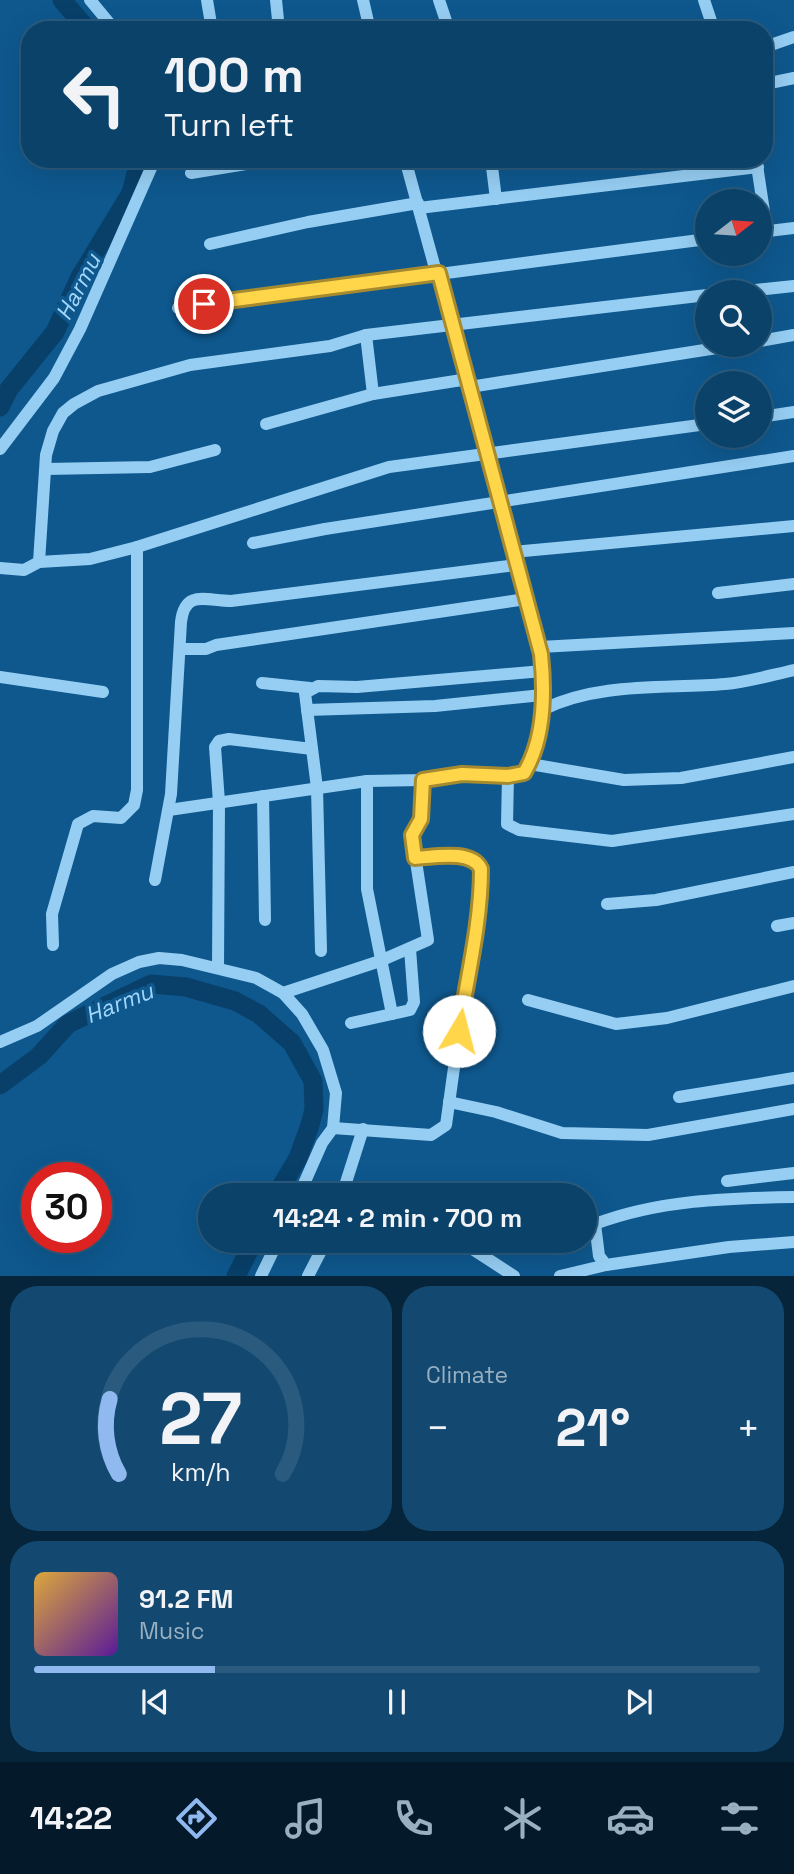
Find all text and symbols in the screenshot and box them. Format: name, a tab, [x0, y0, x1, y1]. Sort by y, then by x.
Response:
text: 100 m	[164, 44, 304, 106]
icon: left	[49, 49, 140, 140]
text: Turn left	[164, 105, 294, 145]
north arrow	[695, 189, 772, 266]
map controls	[695, 189, 772, 448]
water label: Harmu	[49, 248, 108, 325]
pin	[174, 274, 234, 334]
button: search	[695, 280, 772, 357]
icon: arrive	[185, 285, 223, 323]
button: layers	[695, 371, 772, 448]
water label: Harmu	[81, 976, 158, 1030]
position arrow	[422, 994, 496, 1068]
speed limit sign: 30	[21, 1162, 112, 1253]
text: 14:24 · 2 min · 700 m	[273, 1201, 522, 1235]
text: Climate	[426, 1360, 508, 1390]
text: 27	[160, 1373, 242, 1466]
text: 21°	[556, 1395, 630, 1461]
text: −	[426, 1404, 450, 1452]
text: +	[736, 1404, 760, 1452]
text: km/h	[171, 1456, 231, 1488]
text: 91.2 FM	[139, 1582, 233, 1616]
text: Music	[139, 1616, 204, 1646]
icon: previous	[136, 1683, 174, 1721]
icon: pause	[378, 1683, 416, 1721]
icon: next	[620, 1683, 658, 1721]
icon: directions	[172, 1794, 221, 1843]
icon: music	[281, 1794, 330, 1843]
icon: phone	[389, 1794, 438, 1843]
icon: climate	[498, 1794, 547, 1843]
icon: car	[606, 1794, 655, 1843]
icon: filters	[715, 1794, 764, 1843]
text: 14:22	[30, 1798, 112, 1838]

